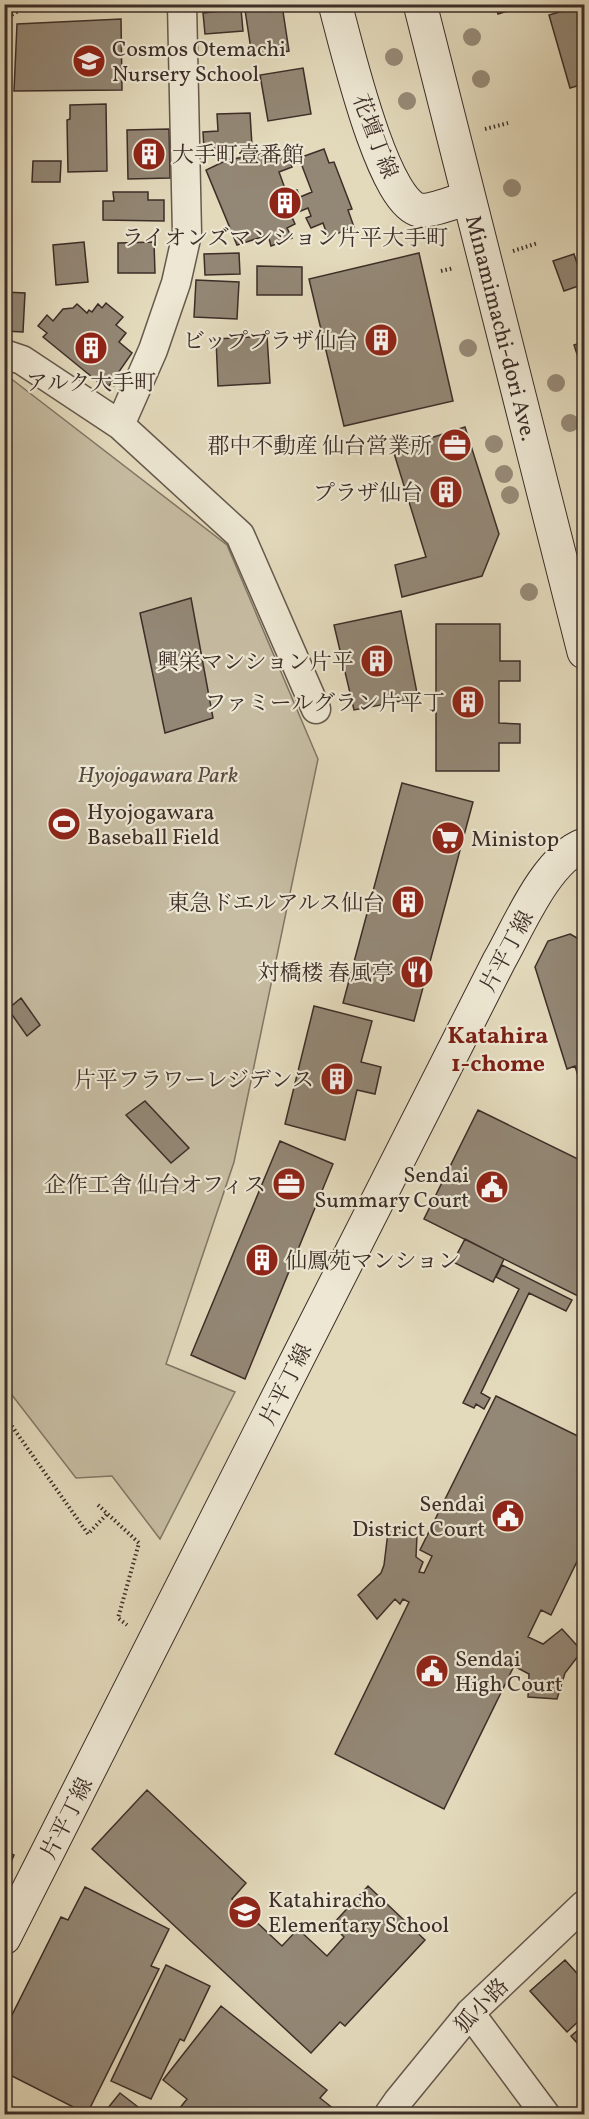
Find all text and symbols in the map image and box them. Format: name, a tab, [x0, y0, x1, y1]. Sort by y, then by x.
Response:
place label: Cosmos Otemachi Nursery School	[112, 35, 286, 91]
school or university icon: Cosmos Otemachi Nursery School	[71, 43, 107, 79]
street label: 花壇丁線	[343, 90, 404, 184]
building icon: 大手町壹番館	[131, 136, 167, 172]
place label: 大手町壹番館	[172, 141, 304, 172]
building icon: ライオンズマンション片平大手町	[267, 185, 303, 221]
street label: Minamimachi-dori Ave.	[456, 212, 543, 444]
place label: ライオンズマンション片平大手町	[122, 224, 448, 255]
building icon: ビッププラザ仙台	[363, 322, 399, 358]
place label: ビッププラザ仙台	[183, 327, 358, 358]
building icon: アルク大手町	[73, 330, 109, 366]
place label: アルク大手町	[26, 369, 156, 400]
office icon: 郡中不動産 仙台営業所	[437, 427, 473, 463]
place label: 郡中不動産 仙台営業所	[208, 432, 432, 463]
building icon: プラザ仙台	[428, 474, 464, 510]
place label: プラザ仙台	[313, 479, 423, 510]
building icon: 興栄マンション片平	[359, 643, 395, 679]
place label: 興栄マンション片平	[157, 648, 354, 679]
building icon: ファミールグラン片平丁	[450, 684, 486, 720]
place label: ファミールグラン片平丁	[204, 689, 445, 720]
park label: Hyojogawara Park	[78, 761, 238, 792]
place label: Hyojogawara Baseball Field	[87, 798, 220, 854]
sports icon: Hyojogawara Baseball Field	[46, 806, 82, 842]
supermarket icon: Ministop	[430, 820, 466, 856]
place label: Ministop	[471, 825, 559, 856]
building icon: 東急ドエルアルス仙台	[390, 884, 426, 920]
place label: 東急ドエルアルス仙台	[167, 889, 385, 920]
street label: 片平丁線	[474, 906, 543, 998]
restaurant icon: 対橋楼 春風亭	[399, 954, 435, 990]
place label: 対橋楼 春風亭	[258, 959, 394, 990]
district label: Katahira 1-chome	[448, 1020, 548, 1082]
building icon: 片平フラワーレジデンス	[319, 1061, 355, 1097]
place label: 片平フラワーレジデンス	[74, 1066, 314, 1097]
place label: Sendai Summary Court	[314, 1161, 469, 1217]
office icon: 企作工舎 仙台オフィス	[271, 1166, 307, 1202]
public building icon: Sendai Summary Court	[474, 1169, 510, 1205]
place label: 企作工舎 仙台オフィス	[44, 1171, 266, 1202]
building icon: 仙鳳苑マンション	[244, 1242, 280, 1278]
place label: 仙鳳苑マンション	[285, 1247, 460, 1278]
street label: 片平丁線	[253, 1339, 321, 1431]
place label: Sendai District Court	[352, 1490, 485, 1546]
public building icon: Sendai District Court	[490, 1498, 526, 1534]
place label: Sendai High Court	[455, 1645, 563, 1701]
public building icon: Sendai High Court	[414, 1653, 450, 1689]
street label: 片平丁線	[34, 1773, 102, 1865]
place label: Katahiracho Elementary School	[268, 1886, 449, 1942]
school or university icon: Katahiracho Elementary School	[227, 1894, 263, 1930]
street label: 狐小路	[449, 1972, 517, 2041]

